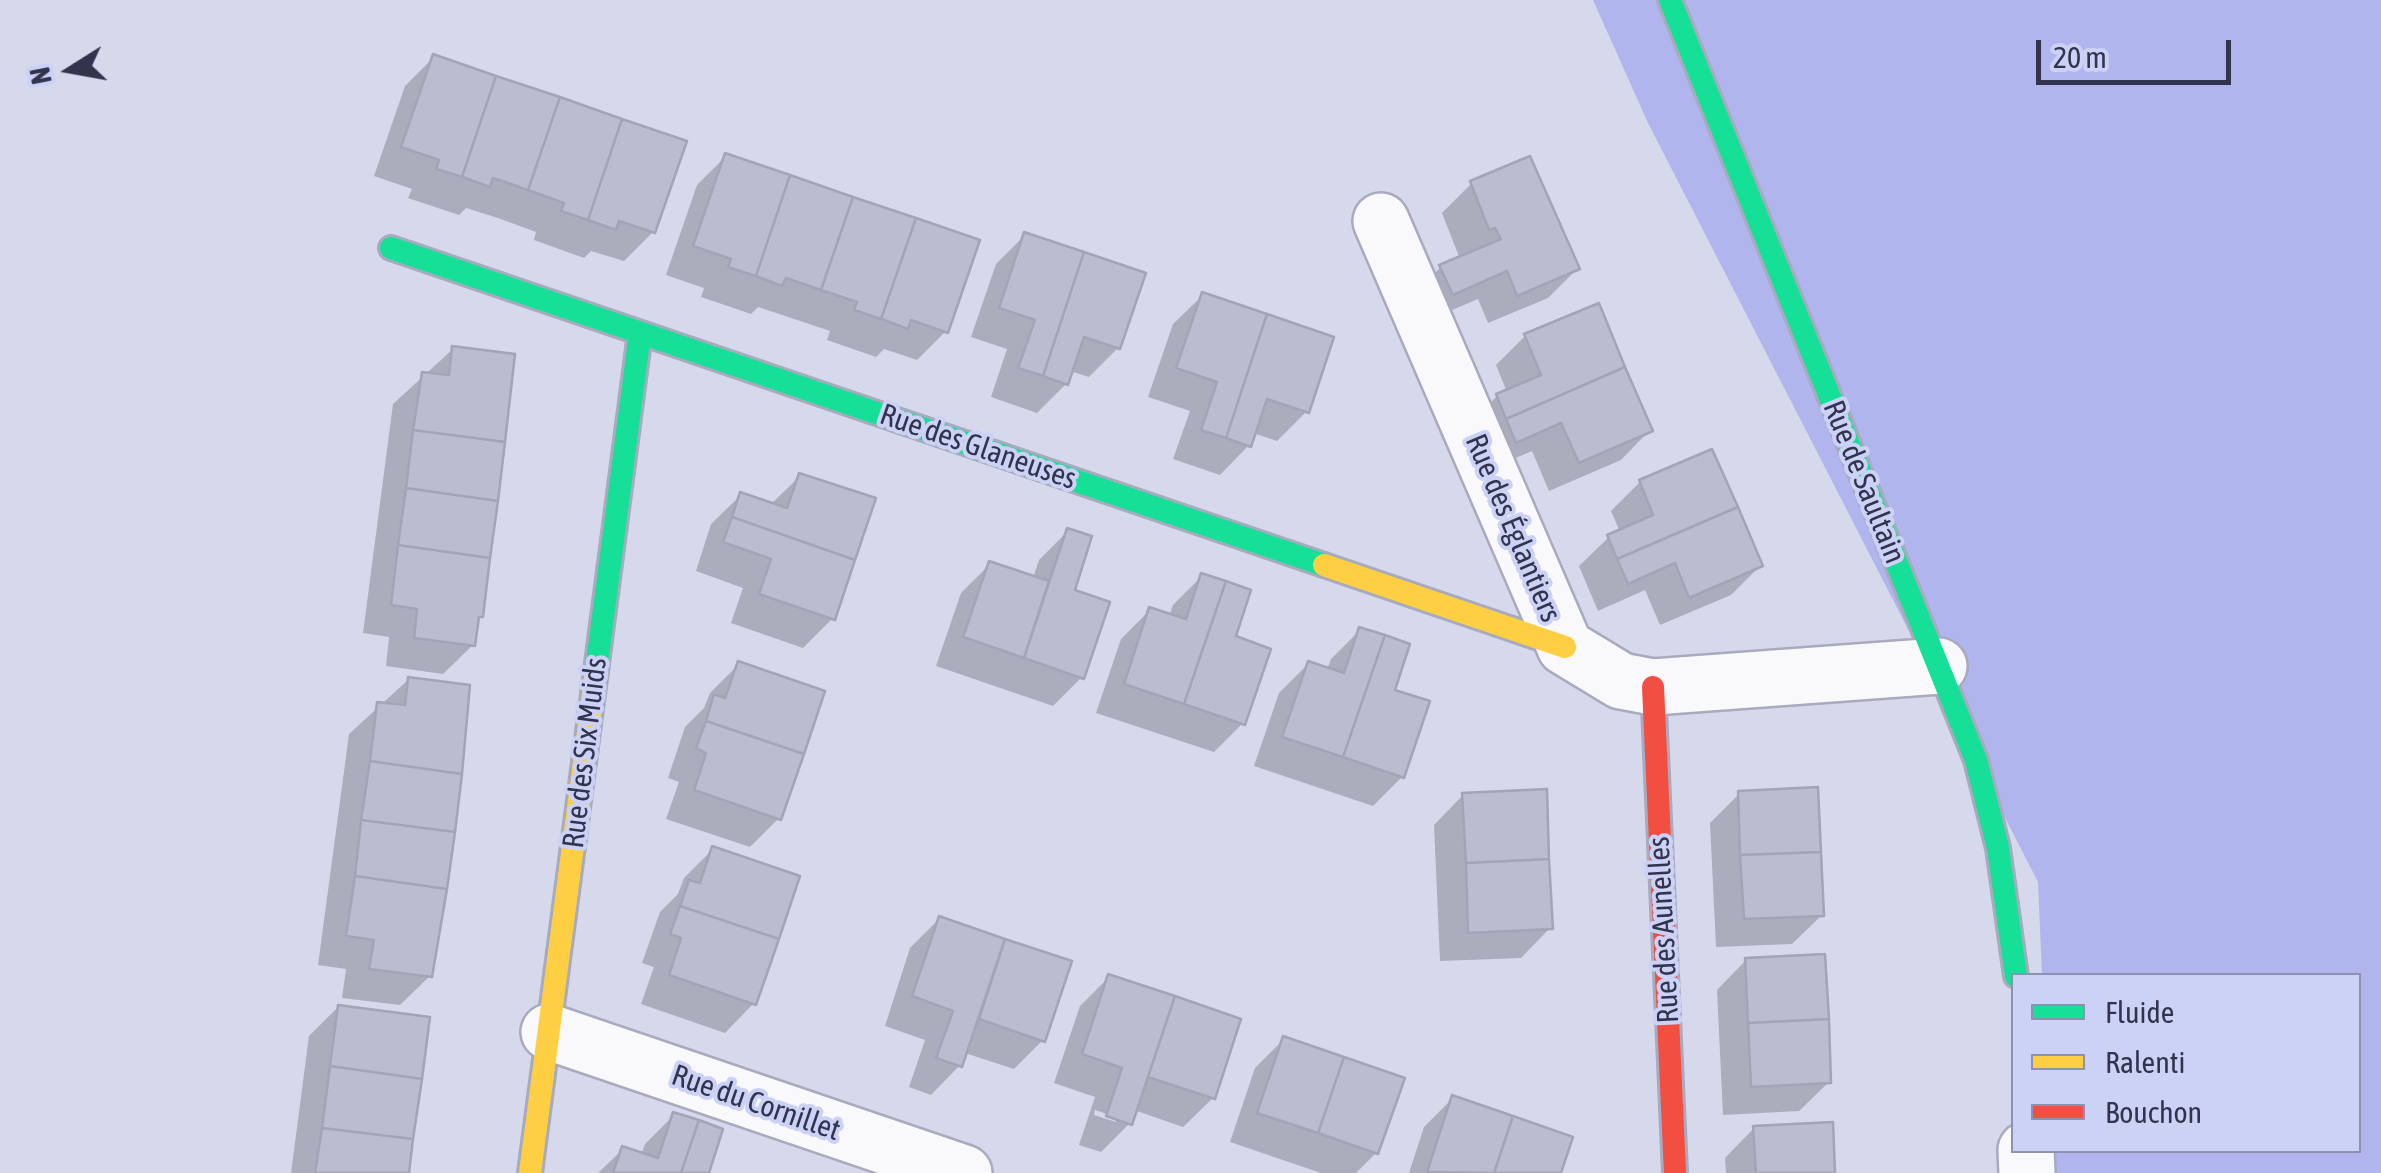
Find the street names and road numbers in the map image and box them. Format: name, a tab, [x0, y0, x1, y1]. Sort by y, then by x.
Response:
street label: Rue de Saultain	[1815, 395, 1913, 569]
street label: Rue des Glaneuses	[875, 397, 1081, 497]
street label: Rue des Églantiers	[1457, 429, 1569, 627]
street label: Rue des Six Muids	[555, 656, 615, 850]
street label: Rue des Aunelles	[1641, 836, 1687, 1024]
street label: Rue du Cornillet	[667, 1057, 845, 1149]

